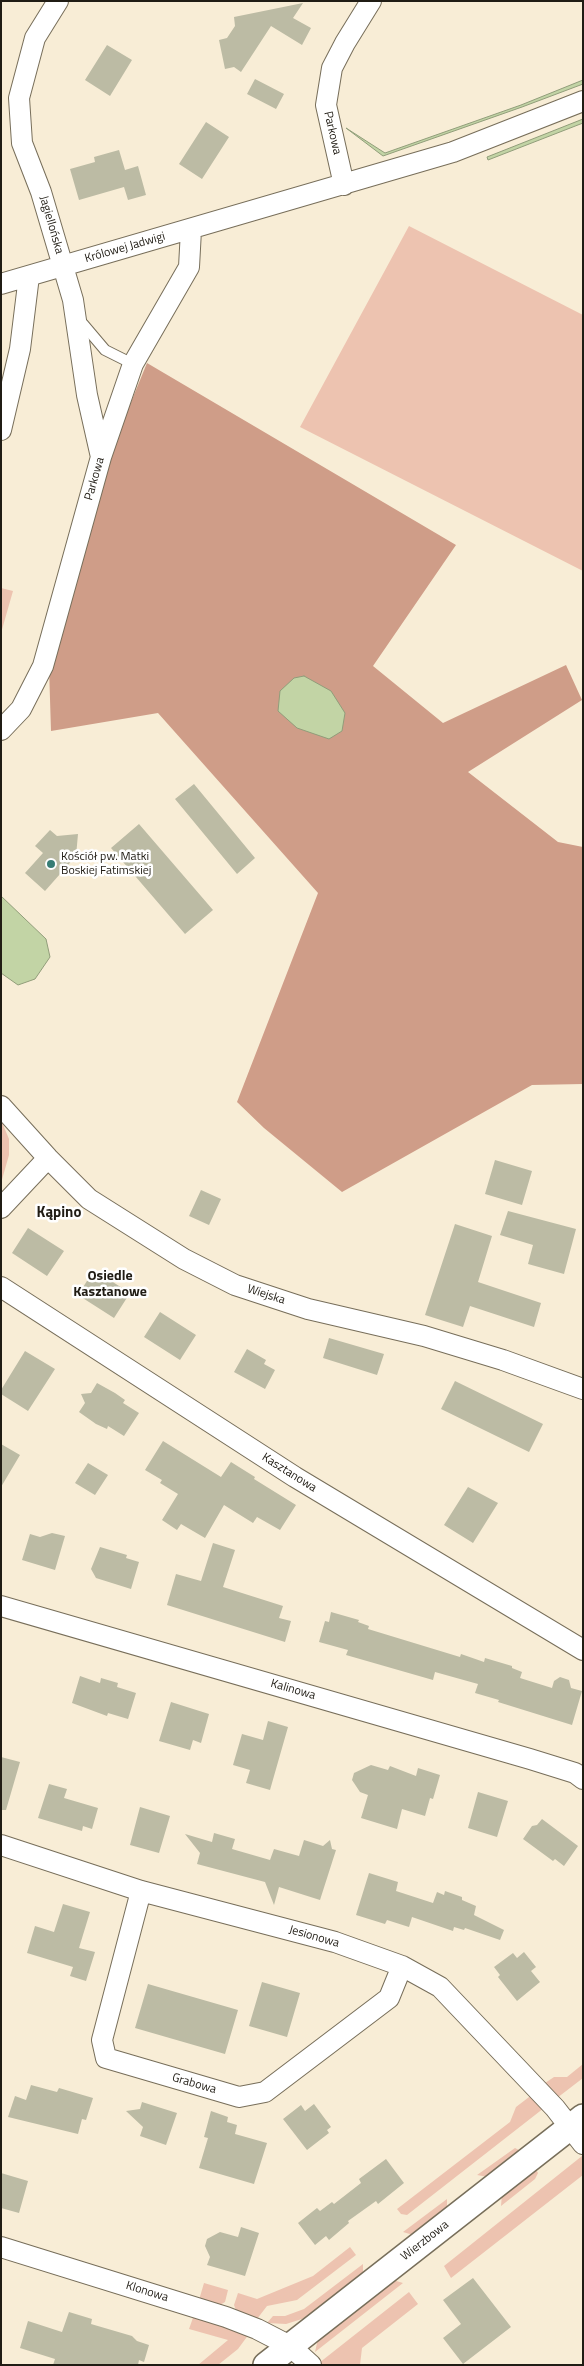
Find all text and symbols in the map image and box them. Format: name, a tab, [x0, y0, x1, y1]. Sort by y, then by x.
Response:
street label: Parkowa	[320, 110, 344, 156]
street label: Jagiellońska	[36, 194, 66, 256]
street label: Królowej Jadwigi	[83, 230, 167, 266]
street label: Parkowa	[82, 456, 108, 502]
place label: Kościół pw. Matki Boskiej Fatimskiej	[61, 850, 151, 878]
marker: Kościół pw. Matki Boskiej Fatimskiej	[45, 858, 57, 870]
district label: Kąpino	[37, 1204, 81, 1222]
district label: Osiedle Kasztanowe	[73, 1269, 147, 1302]
street label: Wiejska	[245, 1282, 287, 1308]
street label: Kasztanowa	[259, 1450, 319, 1496]
street label: Kalinowa	[269, 1677, 317, 1703]
street label: Jesionowa	[287, 1923, 341, 1951]
street label: Grabowa	[170, 2071, 218, 2097]
street label: Wierzbowa	[398, 2218, 452, 2264]
street label: Klonowa	[124, 2279, 170, 2305]

